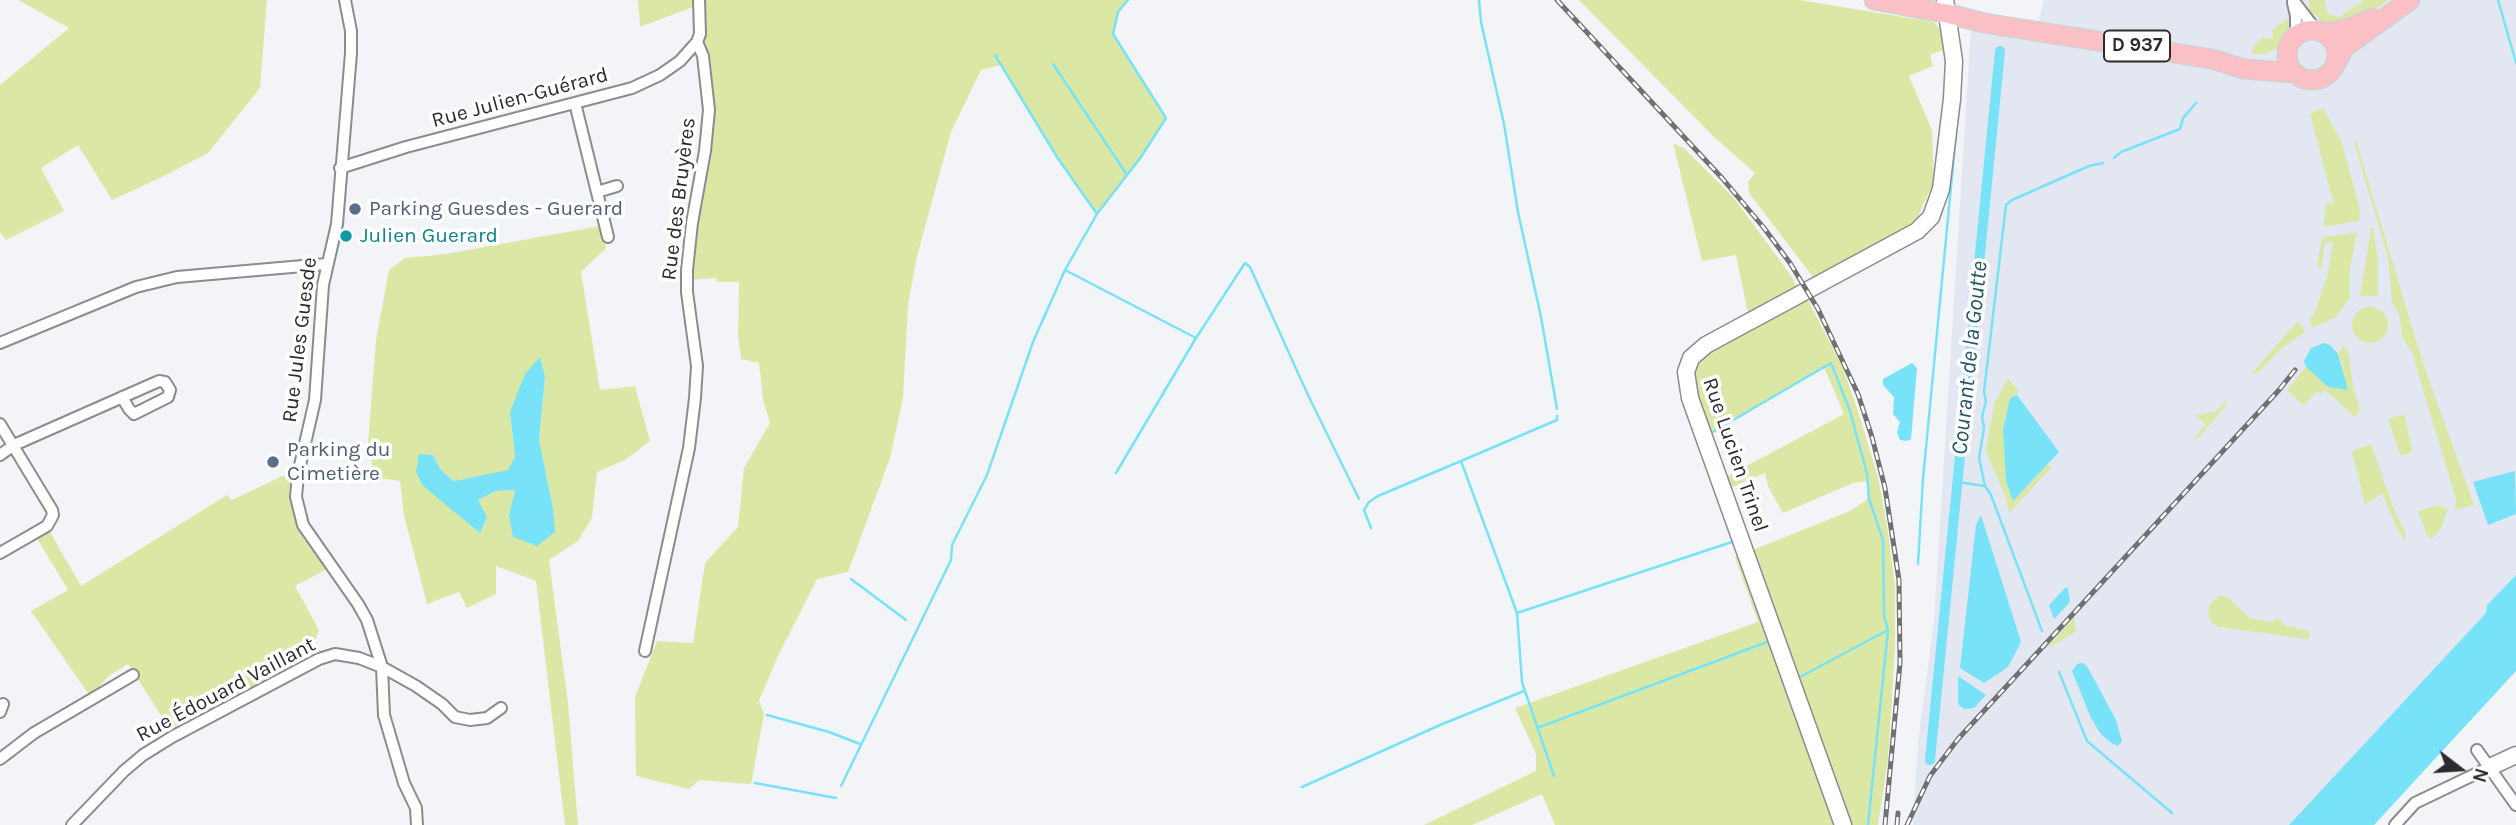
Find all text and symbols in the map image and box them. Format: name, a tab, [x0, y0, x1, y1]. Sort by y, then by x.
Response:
road number: D 937	[2104, 30, 2170, 61]
street label: Rue Julien-Guérard	[429, 62, 611, 134]
street label: Rue des Bruyères	[657, 116, 701, 282]
place label: Parking Guesdes - Guerard	[369, 196, 623, 222]
marker: Parking Guesdes - Guerard	[347, 201, 363, 217]
place label: Julien Guerard	[360, 223, 498, 249]
marker: Julien Guerard	[338, 228, 354, 244]
street label: Rue Jules Guesde	[277, 256, 323, 424]
water label: Courant de la Goutte	[1946, 260, 1994, 456]
street label: Rue Lucien Trinel	[1697, 375, 1773, 535]
place label: Parking du Cimetière	[287, 437, 391, 487]
marker: Parking du Cimetière	[265, 454, 281, 470]
street label: Rue Édouard Vaillant	[132, 632, 320, 748]
north arrow	[2425, 734, 2495, 804]
text: N	[2468, 765, 2493, 785]

